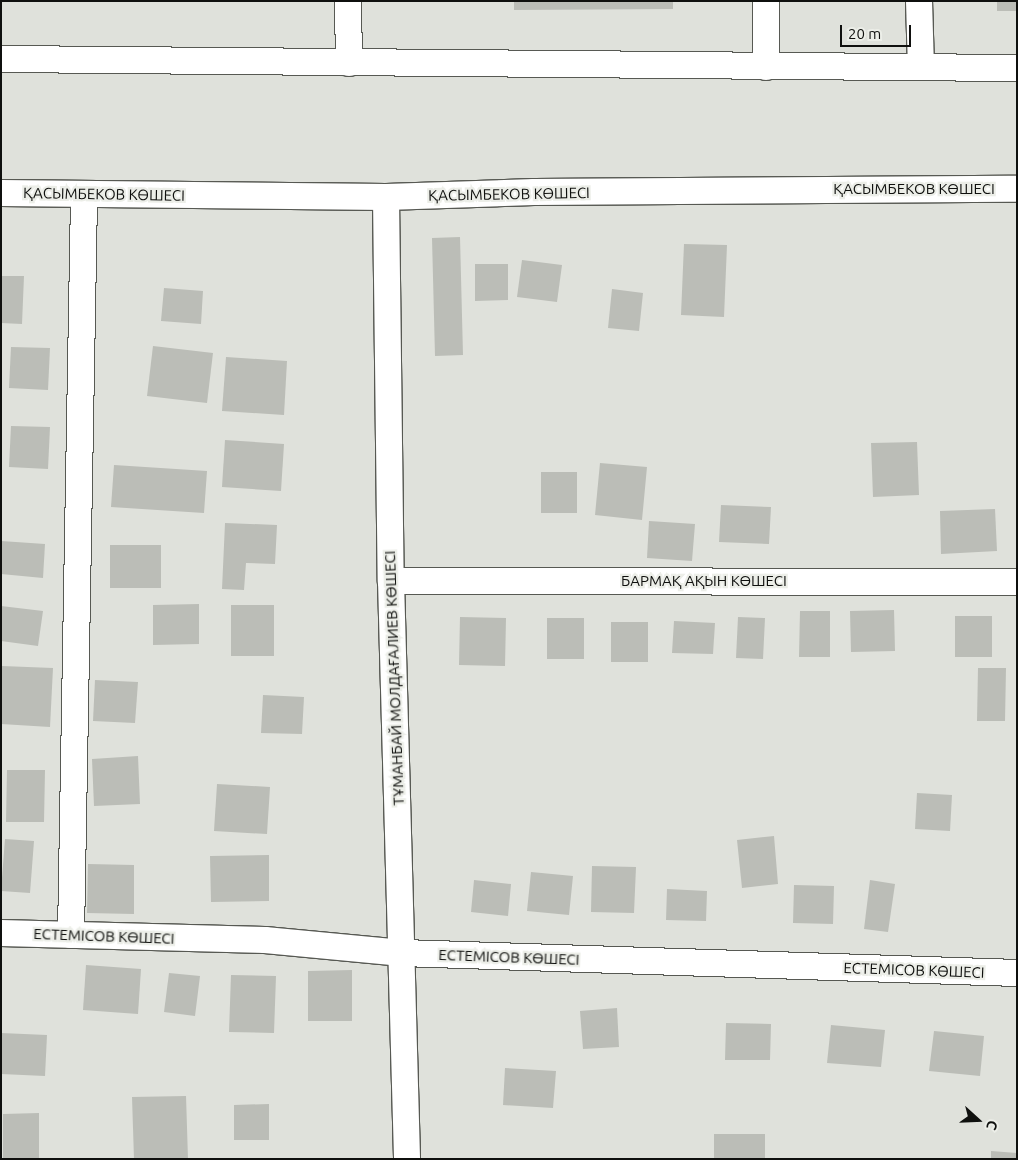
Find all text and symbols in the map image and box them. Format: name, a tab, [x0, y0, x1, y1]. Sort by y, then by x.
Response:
scale bar	[843, 15, 914, 47]
text: 20 m	[848, 25, 881, 42]
street label: ҚАСЫМБЕКОВ КӨШЕСІ	[833, 180, 995, 198]
street label: ҚАСЫМБЕКОВ КӨШЕСІ	[23, 184, 185, 204]
street label: ҚАСЫМБЕКОВ КӨШЕСІ	[428, 184, 590, 204]
street label: ТҰМАНБАЙ МОЛДАҒАЛИЕВ КӨШЕСІ	[381, 550, 407, 806]
street label: БАРМАҚ АҚЫН КӨШЕСІ	[621, 572, 787, 590]
street label: ЕСТЕМІСОВ КӨШЕСІ	[33, 925, 175, 947]
street label: ЕСТЕМІСОВ КӨШЕСІ	[438, 946, 580, 968]
street label: ЕСТЕМІСОВ КӨШЕСІ	[843, 959, 985, 981]
north arrow	[953, 1095, 1003, 1145]
text: С	[983, 1118, 1001, 1132]

